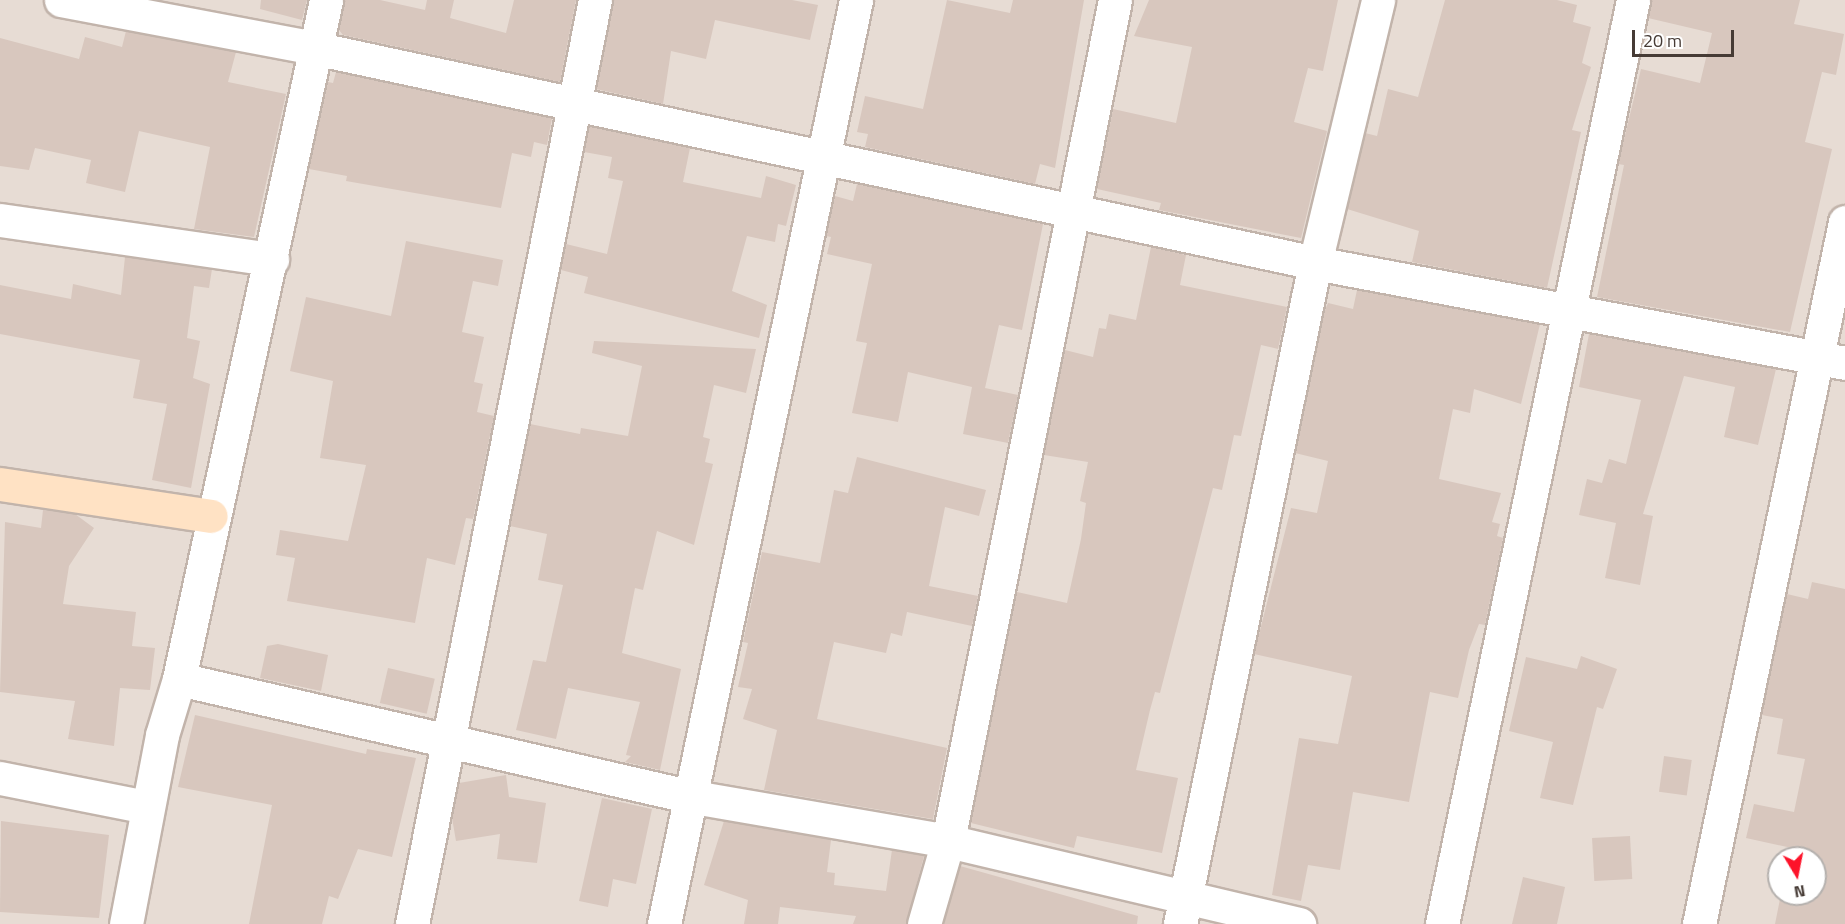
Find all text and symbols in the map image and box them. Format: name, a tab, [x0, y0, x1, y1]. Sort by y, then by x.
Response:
scale bar	[1635, 18, 1737, 56]
text: 20 m	[1643, 27, 1682, 54]
north arrow	[1767, 846, 1827, 906]
text: N	[1792, 879, 1807, 905]

